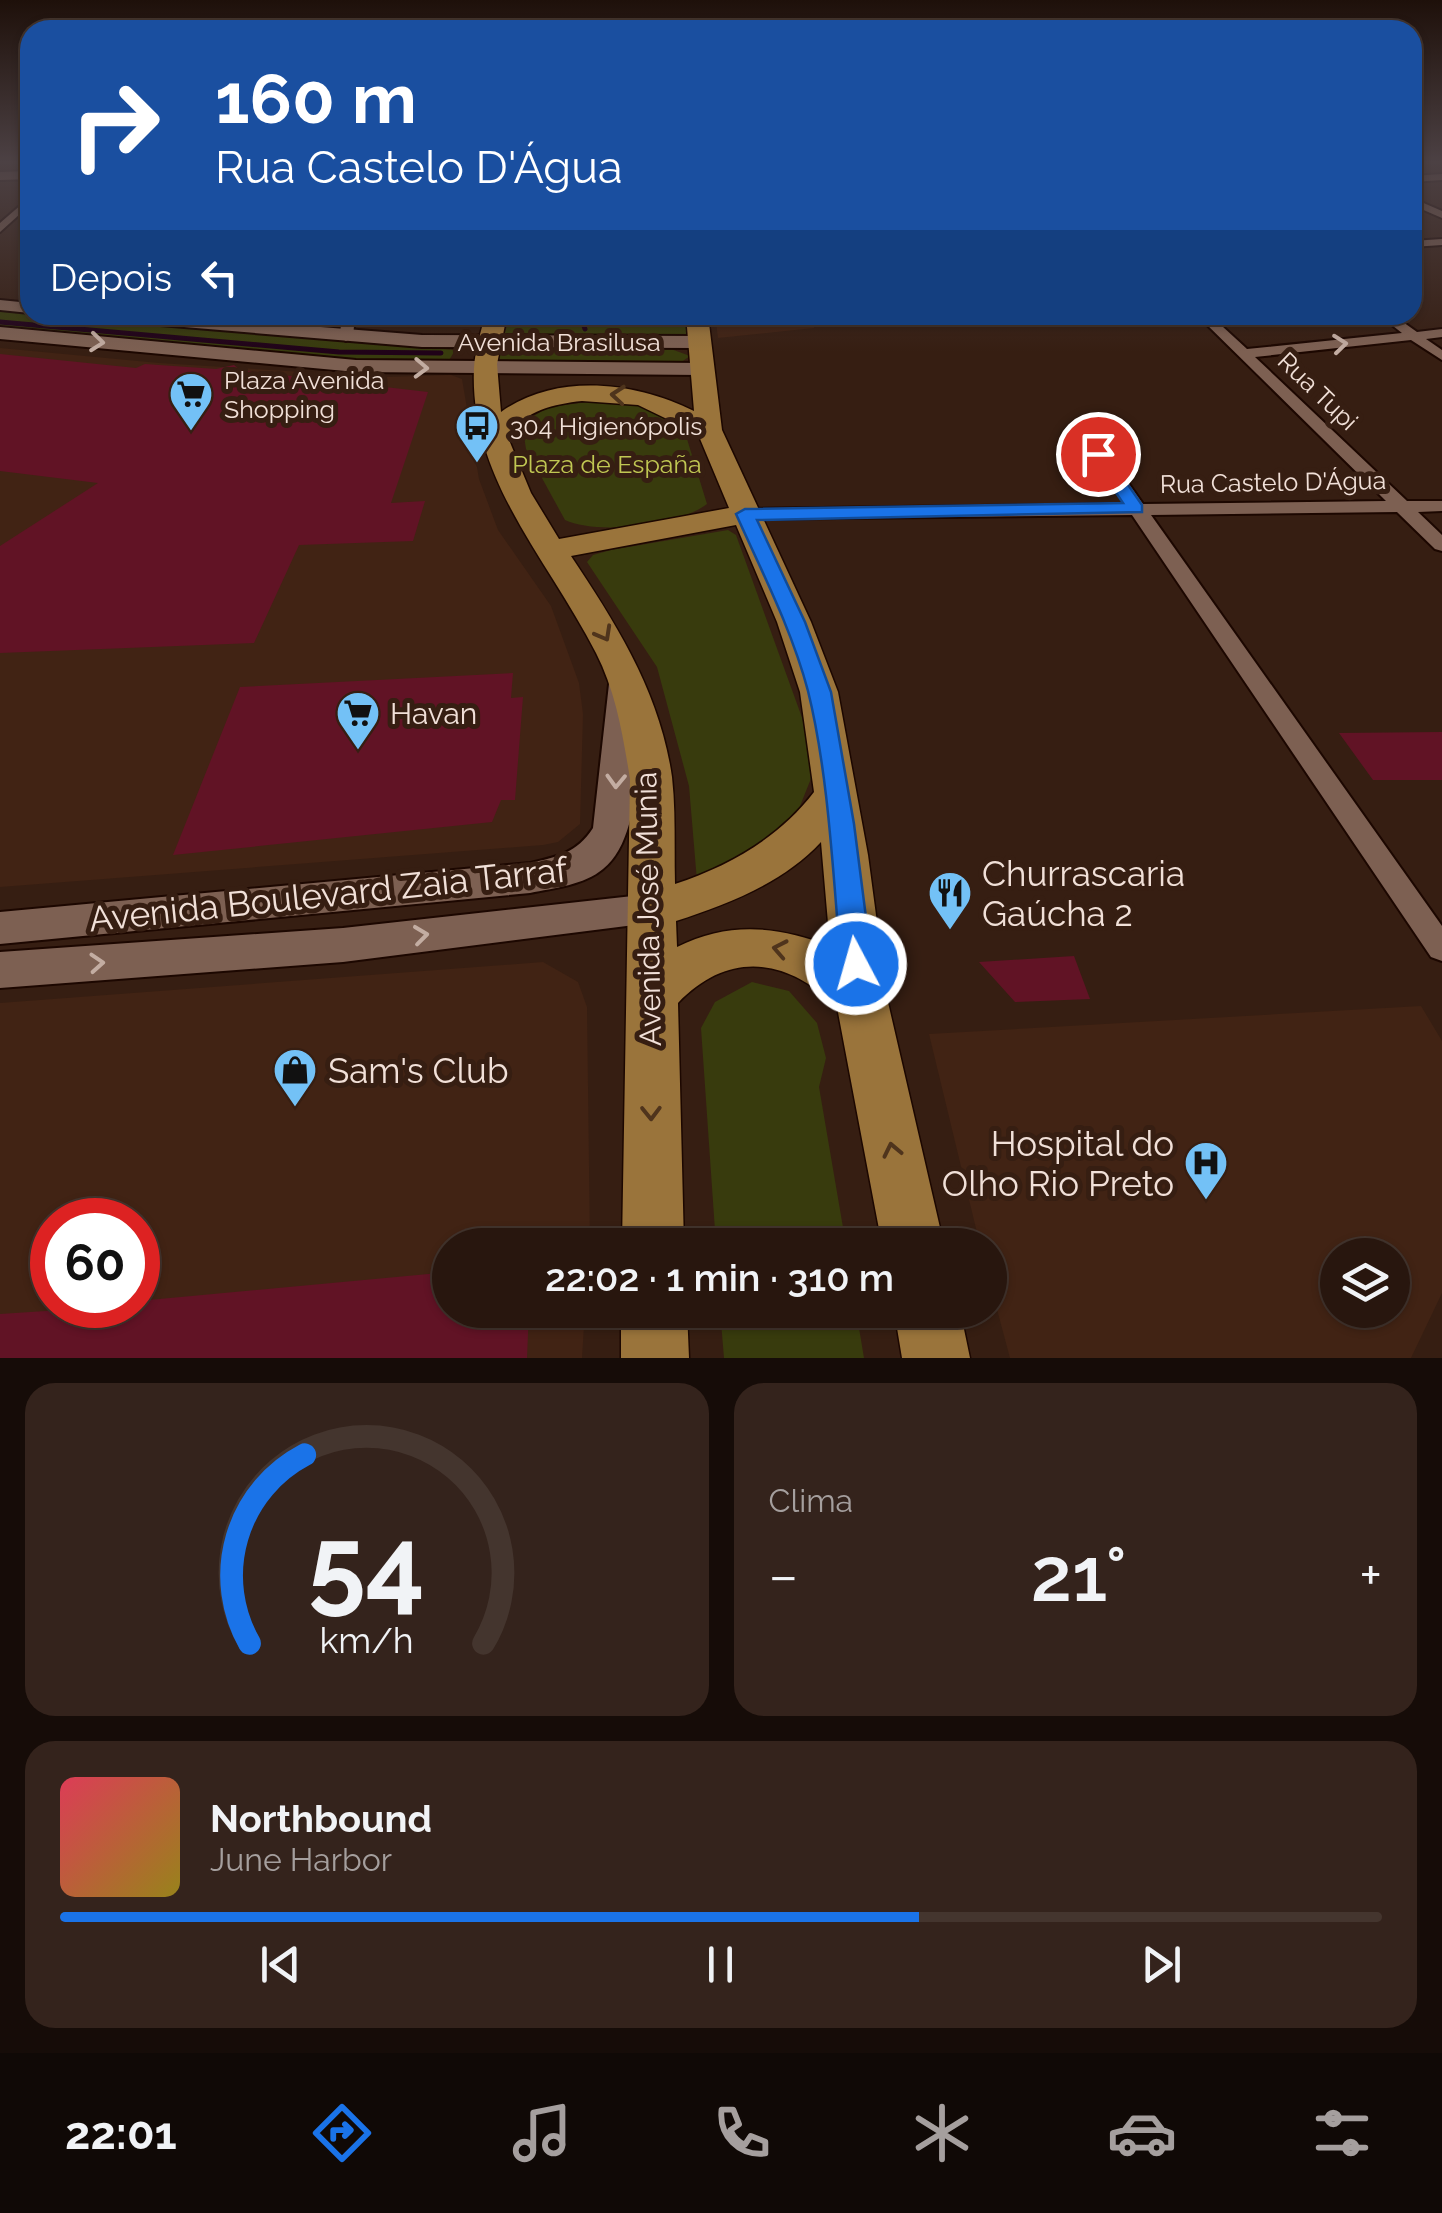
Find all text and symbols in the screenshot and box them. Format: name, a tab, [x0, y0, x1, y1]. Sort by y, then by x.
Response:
text: 160 m	[215, 57, 417, 139]
icon: right	[50, 60, 180, 190]
text: Rua Castelo D'Água	[215, 141, 622, 194]
icon: left	[192, 250, 247, 305]
text: Depois	[50, 255, 172, 300]
street label: Avenida Brasilusa	[457, 327, 661, 357]
one-way arrow	[89, 331, 105, 353]
one-way arrow	[1333, 334, 1349, 355]
street label: Rua Tupi	[1272, 346, 1364, 436]
one-way arrow	[413, 358, 429, 379]
place label: Plaza Avenida Shopping	[224, 365, 384, 424]
supermarket icon: Plaza Avenida Shopping	[168, 371, 214, 432]
one-way arrow	[610, 385, 626, 407]
bus stop icon: 304 Higienópolis	[454, 403, 500, 464]
place label: 304 Higienópolis	[510, 411, 702, 441]
pin	[1056, 412, 1141, 497]
icon: arrive	[1071, 427, 1126, 482]
park label: Plaza de España	[512, 449, 702, 479]
street label: Rua Castelo D'Água	[1160, 465, 1386, 499]
one-way arrow	[591, 623, 611, 641]
supermarket icon: Havan	[335, 690, 381, 751]
place label: Havan	[390, 696, 477, 731]
street label: Avenida José Munia	[628, 771, 668, 1047]
one-way arrow	[606, 774, 627, 790]
street label: Avenida Boulevard Zaia Tarraf	[87, 848, 571, 940]
place label: Churrascaria Gaúcha 2	[982, 853, 1185, 934]
restaurant icon: Churrascaria Gaúcha 2	[927, 870, 973, 931]
position arrow	[804, 912, 908, 1016]
one-way arrow	[413, 925, 429, 946]
one-way arrow	[772, 939, 788, 960]
one-way arrow	[90, 953, 106, 975]
shop icon: Sam's Club	[272, 1047, 318, 1108]
place label: Sam's Club	[328, 1050, 509, 1091]
one-way arrow	[640, 1106, 662, 1121]
place label: Hospital do Olho Rio Preto	[942, 1123, 1174, 1204]
hospital icon: Hospital do Olho Rio Preto	[1183, 1140, 1229, 1201]
one-way arrow	[883, 1142, 904, 1159]
speed limit sign: 60	[30, 1198, 160, 1328]
map controls	[1320, 1238, 1410, 1328]
button: layers	[1320, 1238, 1410, 1328]
text: 22:02 · 1 min · 310 m	[545, 1255, 894, 1300]
text: Clima	[769, 1482, 853, 1519]
text: 54	[308, 1503, 425, 1625]
text: 21°	[1031, 1530, 1127, 1619]
text: −	[769, 1543, 798, 1608]
text: +	[1359, 1543, 1382, 1608]
text: km/h	[320, 1619, 414, 1661]
text: Northbound	[210, 1796, 432, 1841]
text: June Harbor	[210, 1841, 392, 1878]
icon: previous	[253, 1937, 308, 1992]
icon: pause	[693, 1937, 748, 1992]
icon: next	[1134, 1937, 1189, 1992]
icon: directions	[307, 2098, 377, 2168]
icon: music	[507, 2098, 577, 2168]
icon: phone	[707, 2098, 777, 2168]
icon: climate	[907, 2098, 977, 2168]
icon: car	[1107, 2098, 1177, 2168]
icon: filters	[1307, 2098, 1377, 2168]
text: 22:01	[65, 2107, 177, 2160]

